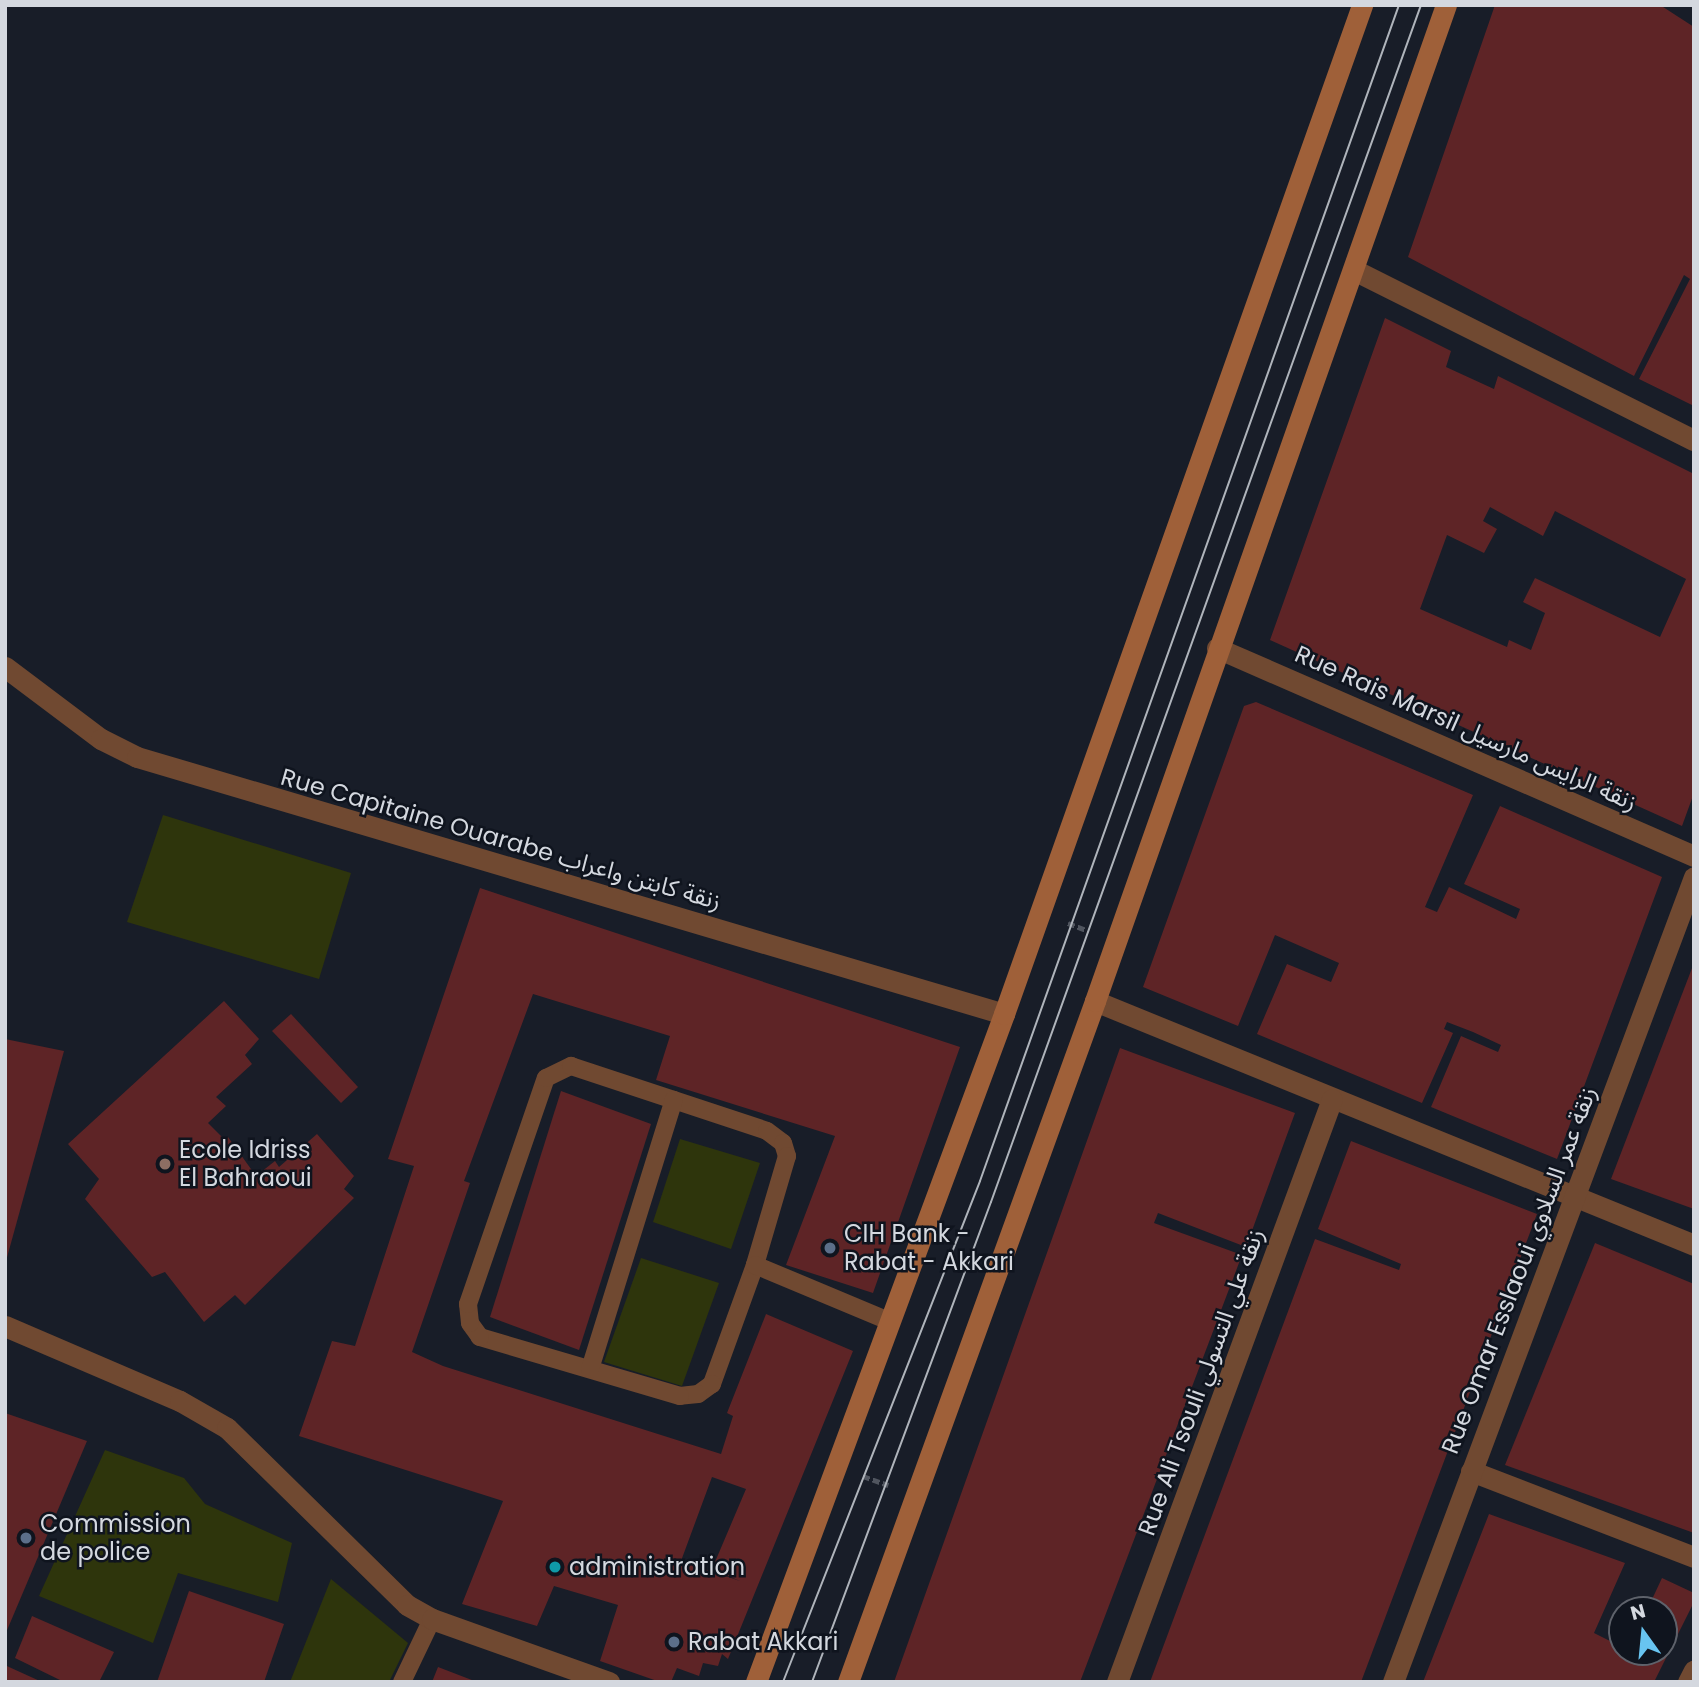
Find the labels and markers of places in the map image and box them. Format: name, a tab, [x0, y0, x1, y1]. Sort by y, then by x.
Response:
place label: Ecole Idriss El Bahraoui	[179, 1136, 312, 1192]
marker: Ecole Idriss El Bahraoui	[157, 1156, 173, 1172]
place label: CIH Bank - Rabat - Akkari	[844, 1220, 1014, 1276]
marker: CIH Bank - Rabat - Akkari	[822, 1240, 838, 1256]
place label: Commission de police	[40, 1510, 191, 1566]
marker: Commission de police	[18, 1530, 34, 1546]
place label: administration	[569, 1553, 745, 1581]
marker: administration	[547, 1559, 563, 1575]
place label: Rabat Akkari	[688, 1628, 838, 1656]
marker: Rabat Akkari	[666, 1634, 682, 1650]

